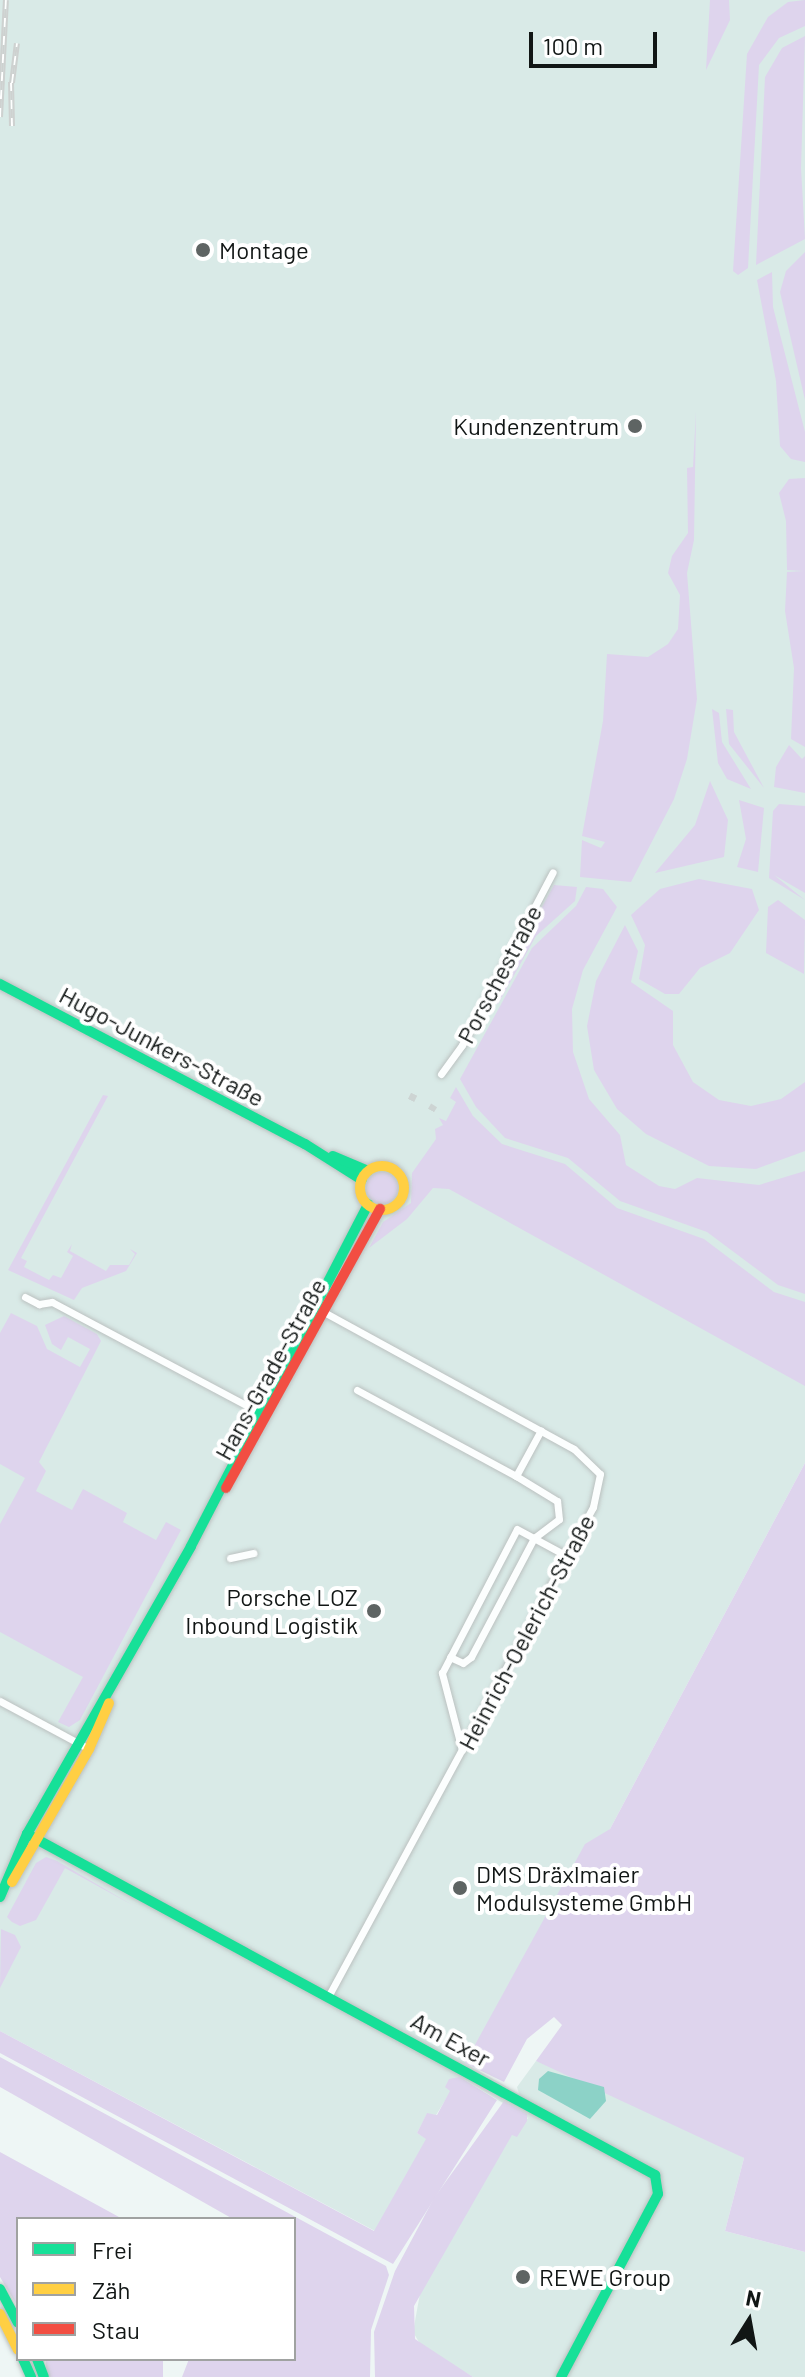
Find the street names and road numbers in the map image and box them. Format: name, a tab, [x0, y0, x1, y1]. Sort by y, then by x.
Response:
street label: Porschestraße	[451, 900, 547, 1048]
street label: Hugo-Junkers-Straße	[55, 980, 269, 1112]
street label: Hans-Grade-Straße	[208, 1273, 332, 1465]
street label: Heinrich-Oelerich-Straße	[452, 1509, 600, 1755]
street label: Am Exer	[406, 2006, 496, 2072]

